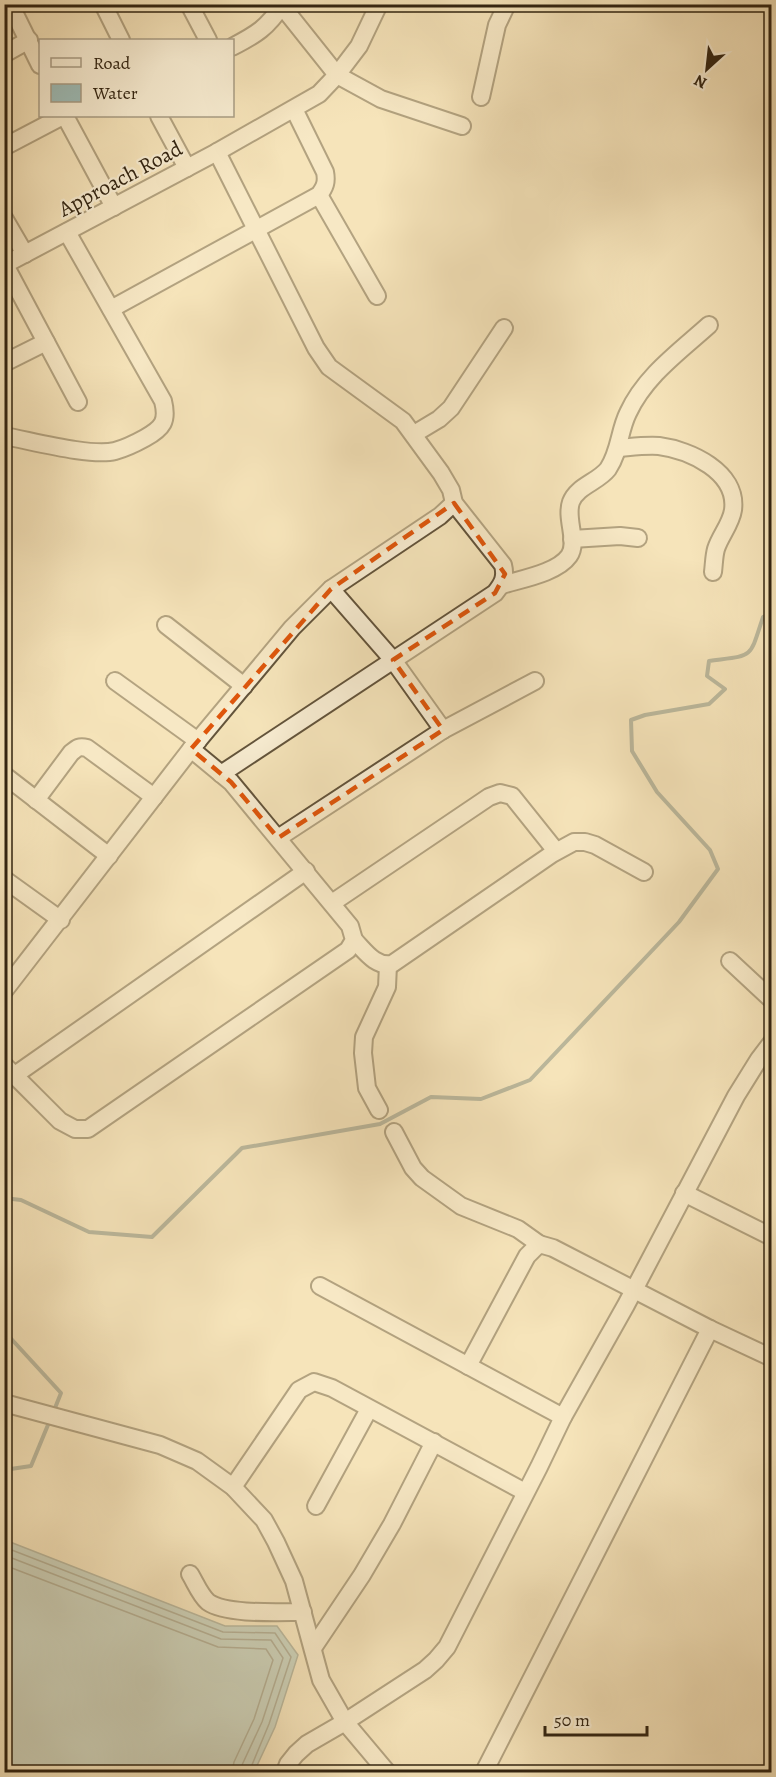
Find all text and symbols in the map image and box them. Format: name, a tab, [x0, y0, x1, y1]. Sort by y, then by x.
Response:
legend	[39, 39, 234, 117]
north arrow	[677, 39, 737, 99]
text: Road	[93, 51, 131, 75]
text: N	[690, 69, 711, 94]
text: Water	[92, 81, 138, 105]
street label: Approach Road	[52, 134, 188, 225]
scale bar	[545, 1699, 647, 1737]
text: 50 m	[554, 1708, 590, 1732]

